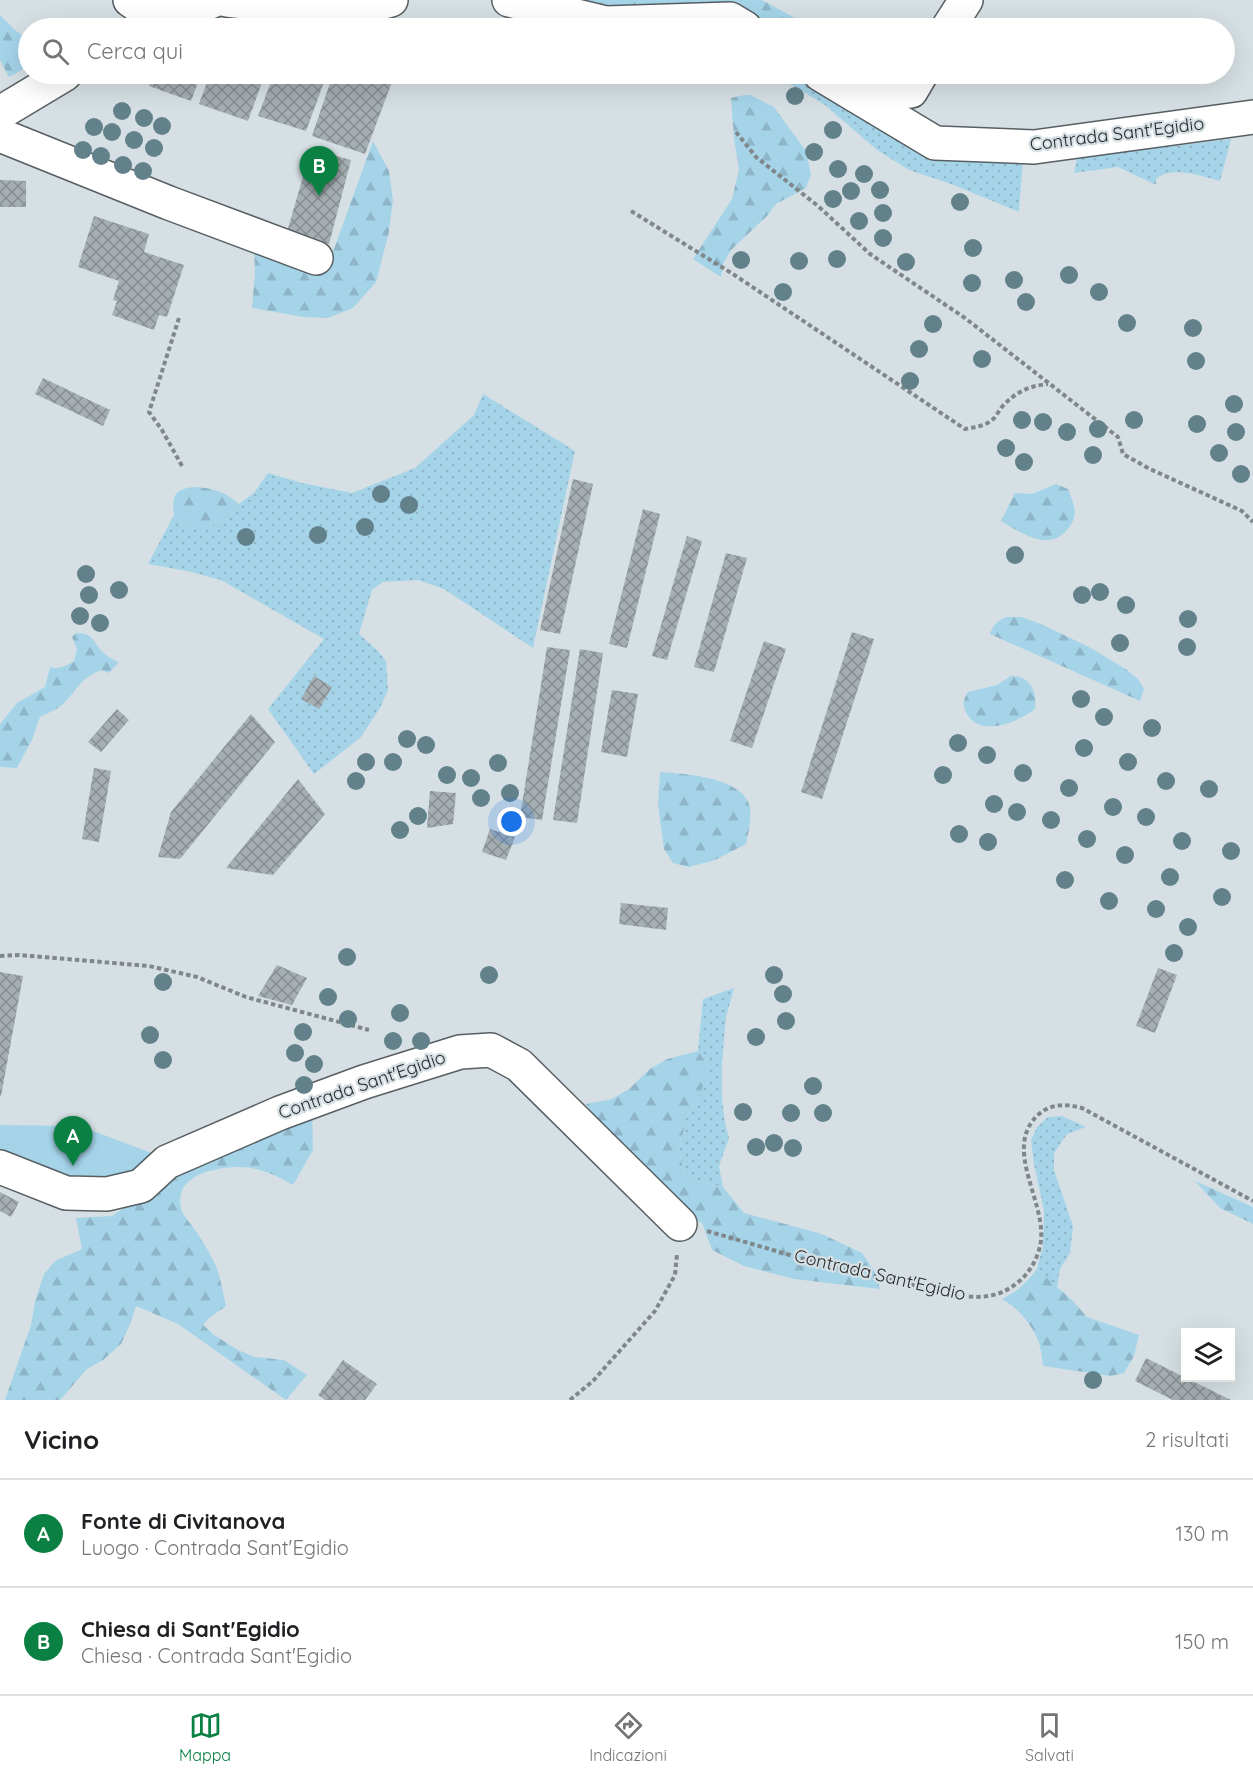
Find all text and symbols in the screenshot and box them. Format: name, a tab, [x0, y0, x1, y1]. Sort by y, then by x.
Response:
search box	[18, 18, 1235, 84]
icon: search	[39, 35, 72, 68]
text: Cerca qui	[87, 37, 183, 65]
street label: Contrada Sant'Egidio	[1029, 111, 1205, 156]
pin: B	[300, 146, 338, 196]
your location	[497, 807, 526, 836]
street label: Contrada Sant'Egidio	[275, 1045, 448, 1124]
pin: A	[54, 1116, 92, 1166]
street label: Contrada Sant'Egidio	[792, 1244, 968, 1305]
map controls	[1181, 1328, 1235, 1382]
button: layers	[1181, 1328, 1235, 1382]
text: Vicino	[24, 1423, 99, 1456]
text: 2 risultati	[1145, 1427, 1229, 1452]
text: Fonte di Civitanova	[81, 1507, 285, 1535]
text: A	[37, 1521, 50, 1546]
text: 130 m	[1176, 1521, 1229, 1546]
text: Luogo · Contrada Sant'Egidio	[81, 1535, 349, 1560]
text: Chiesa di Sant'Egidio	[81, 1615, 300, 1643]
text: B	[37, 1629, 50, 1654]
text: 150 m	[1175, 1629, 1229, 1654]
text: Chiesa · Contrada Sant'Egidio	[81, 1643, 352, 1668]
tab: Mappa	[179, 1709, 231, 1765]
tab: Indicazioni	[589, 1709, 667, 1765]
tab: Salvati	[1025, 1709, 1074, 1765]

